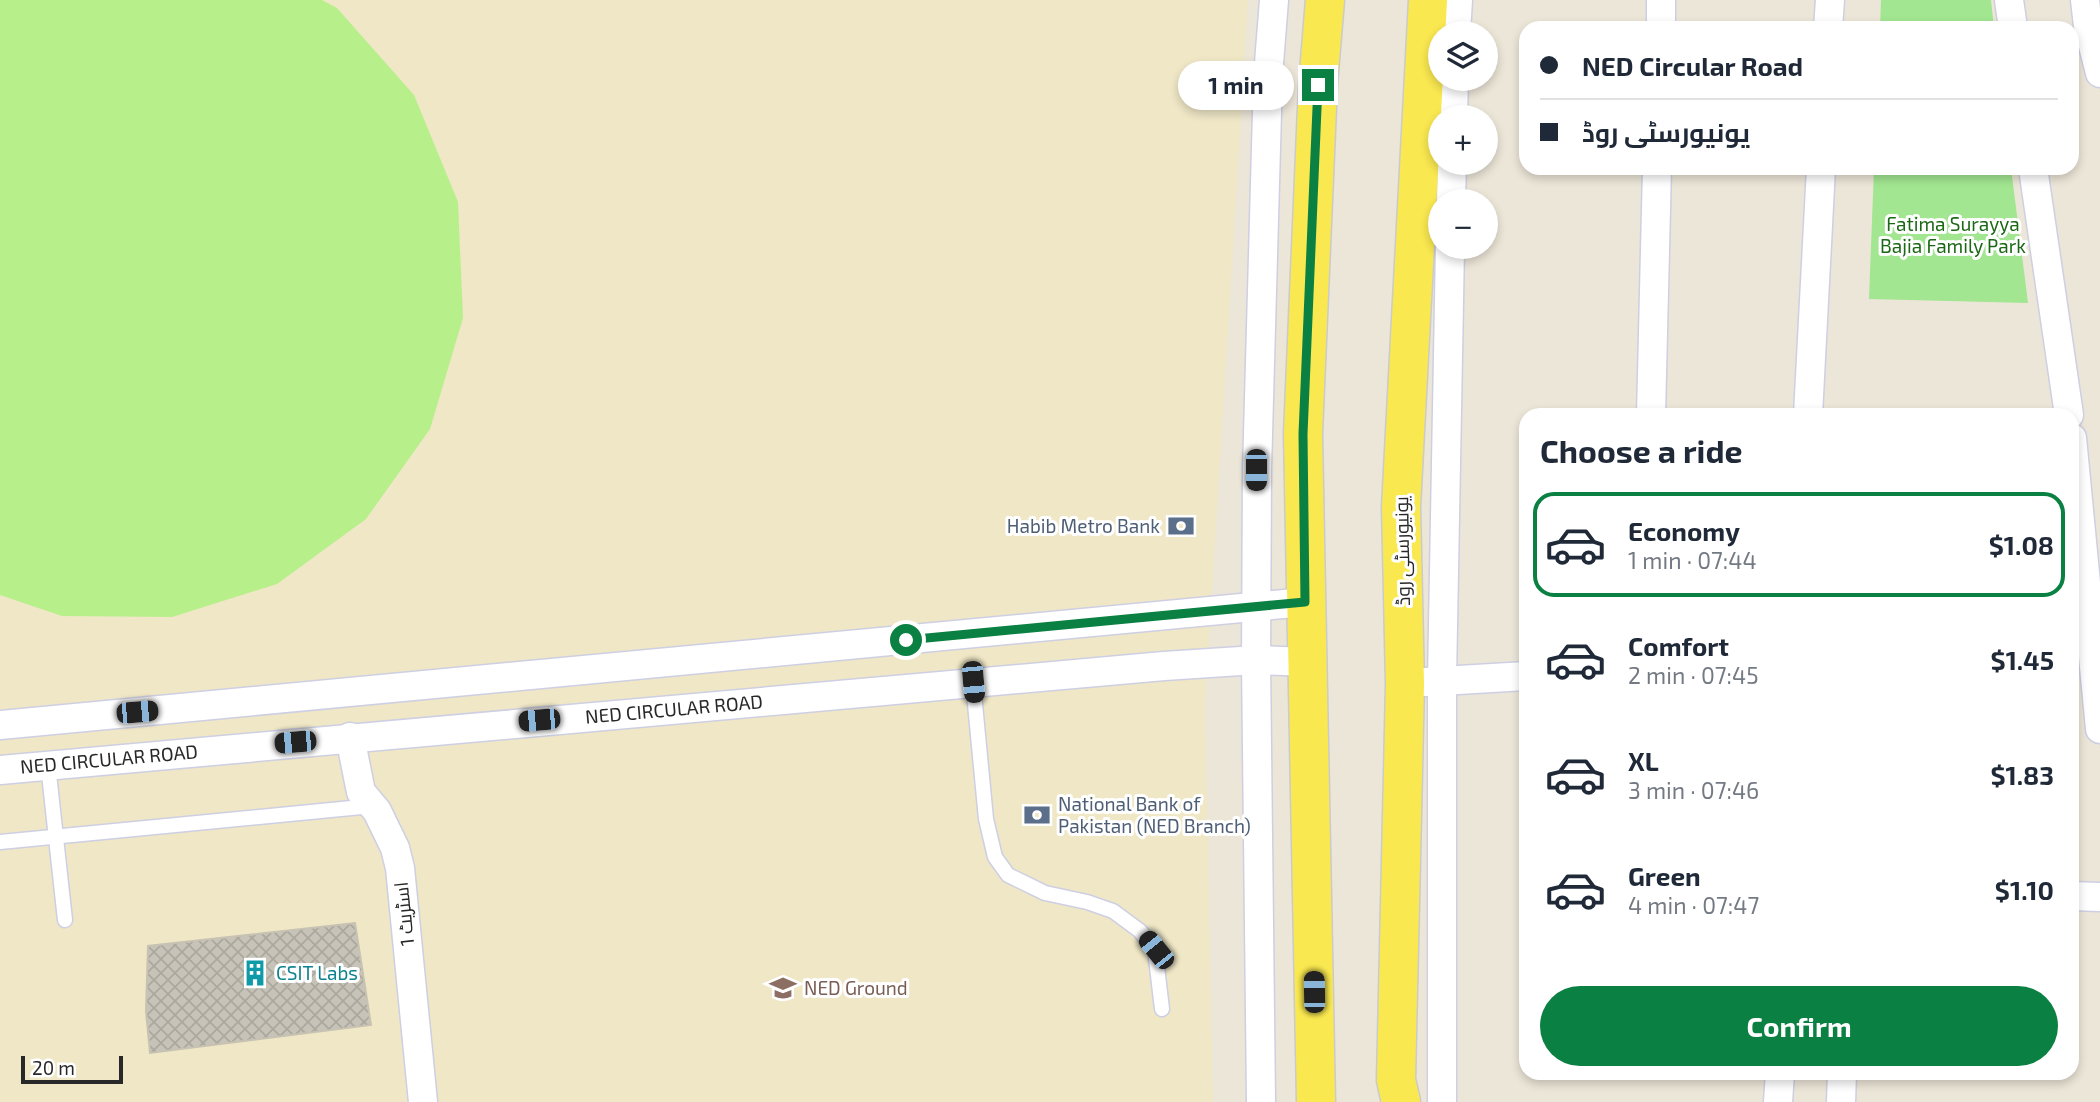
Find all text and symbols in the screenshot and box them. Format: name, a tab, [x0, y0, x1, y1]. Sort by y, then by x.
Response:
map controls	[1428, 21, 1498, 259]
button: layers	[1428, 21, 1498, 91]
text: NED Circular Road	[1582, 50, 1803, 81]
callout: 1 min	[1178, 60, 1294, 110]
route end	[1302, 69, 1334, 101]
text: 1 min	[1208, 71, 1264, 99]
button: +	[1428, 105, 1498, 175]
text: یونیورسٹی روڈ	[1582, 116, 1750, 147]
button: −	[1428, 189, 1498, 259]
park label: Fatima Surayya Bajia Family Park	[1880, 212, 2026, 257]
text: Choose a ride	[1540, 431, 1743, 469]
car	[1246, 449, 1267, 491]
street label: یونیورسٹی روڈ	[1389, 496, 1415, 606]
bank icon: Habib Metro Bank	[1166, 511, 1196, 541]
icon: car	[1544, 513, 1607, 576]
place label: Habib Metro Bank	[1007, 514, 1160, 537]
text: Economy	[1628, 515, 1740, 546]
text: $1.08	[1989, 529, 2054, 560]
text: 1 min · 07:44	[1628, 546, 1757, 574]
route start	[890, 624, 922, 656]
icon: car	[1544, 628, 1607, 691]
text: Comfort	[1628, 630, 1729, 661]
text: $1.45	[1991, 644, 2054, 675]
car	[961, 660, 986, 704]
text: 2 min · 07:45	[1628, 661, 1759, 689]
street label: NED CIRCULAR ROAD	[584, 689, 764, 728]
car	[116, 700, 159, 724]
car	[518, 708, 561, 732]
car	[274, 730, 317, 754]
street label: NED CIRCULAR ROAD	[19, 739, 199, 778]
icon: car	[1544, 743, 1607, 806]
text: XL	[1628, 745, 1659, 776]
text: $1.83	[1990, 759, 2054, 790]
text: 3 min · 07:46	[1628, 776, 1759, 804]
place label: National Bank of Pakistan (NED Branch)	[1058, 792, 1251, 837]
bank icon: National Bank of Pakistan (NED Branch)	[1022, 800, 1052, 830]
icon: car	[1544, 858, 1607, 921]
text: Green	[1628, 860, 1701, 891]
text: $1.10	[1995, 874, 2054, 905]
street label: اسٹریٹ 1	[389, 881, 419, 947]
text: 4 min · 07:47	[1628, 891, 1759, 919]
car	[1135, 927, 1178, 973]
building icon: CSIT Labs	[240, 958, 270, 988]
place label: CSIT Labs	[276, 961, 358, 984]
car	[1304, 971, 1325, 1013]
school or university icon: NED Ground	[768, 973, 798, 1003]
place label: NED Ground	[804, 976, 908, 999]
button: Confirm	[1540, 986, 2058, 1066]
scale bar	[21, 1053, 122, 1085]
text: 20 m	[32, 1056, 75, 1079]

